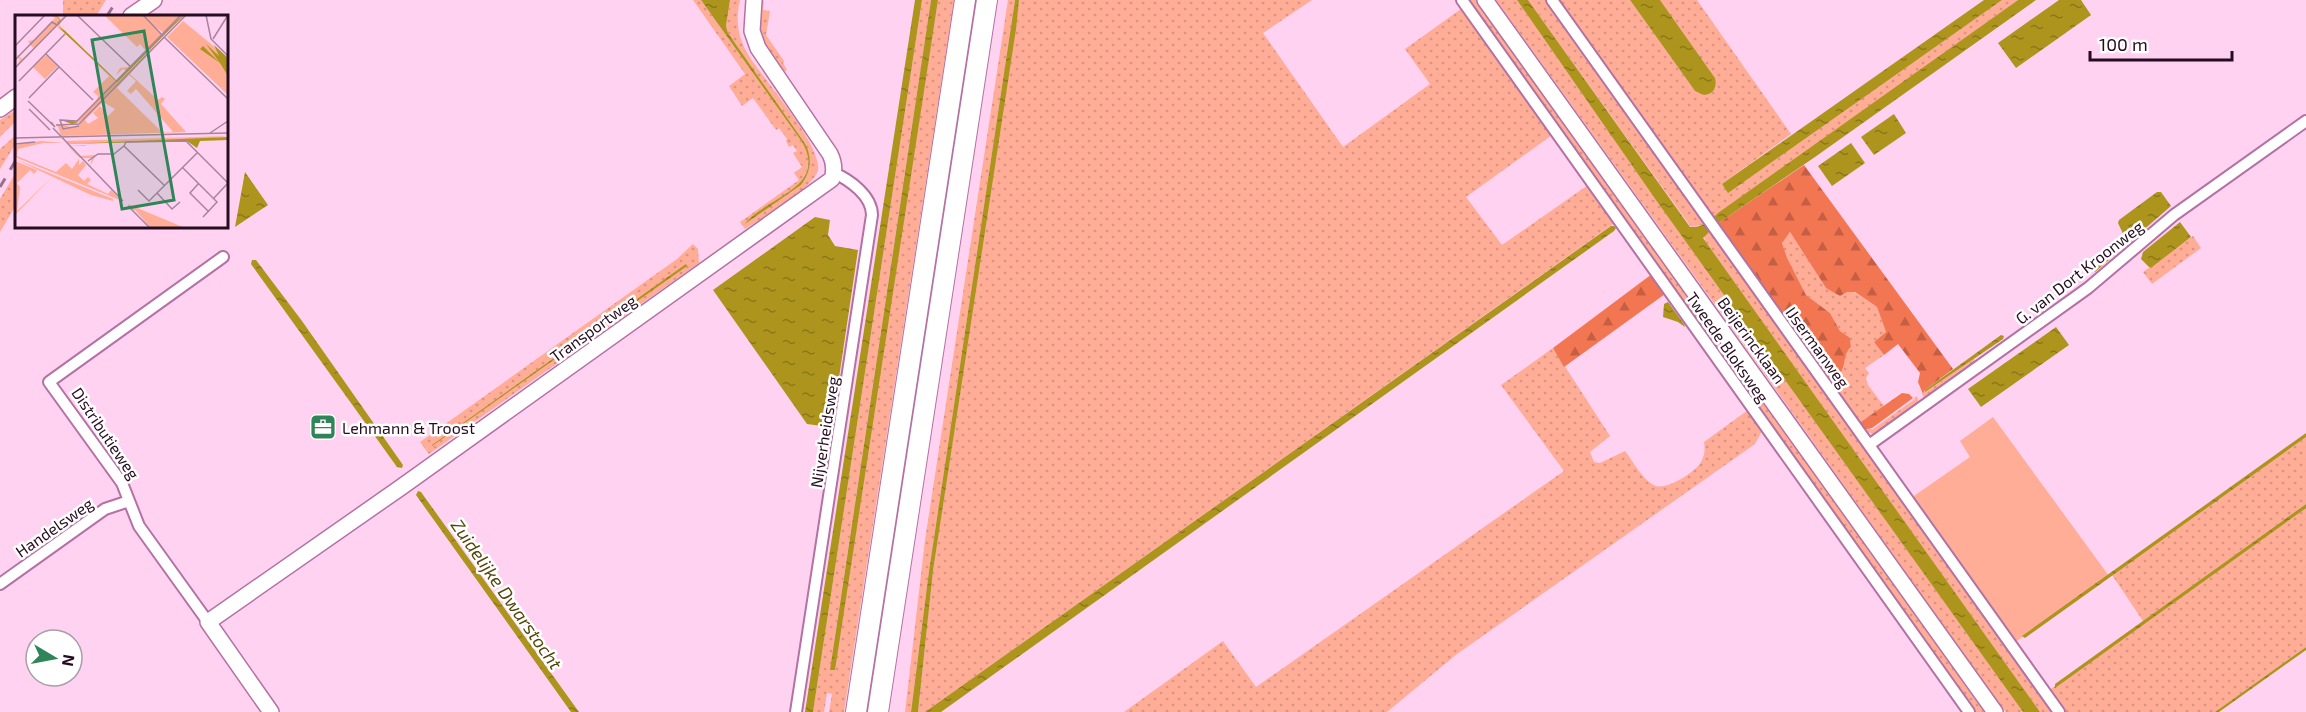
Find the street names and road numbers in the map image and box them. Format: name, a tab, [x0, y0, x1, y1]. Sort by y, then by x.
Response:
street label: G. van Dort Kroonweg	[2011, 216, 2147, 328]
street label: Tweede Bloksweg	[1683, 288, 1773, 406]
street label: Transportweg	[546, 290, 640, 366]
street label: Beijerincklaan	[1713, 293, 1790, 388]
street label: IJsermanweg	[1782, 303, 1854, 391]
street label: Nijverheidsweg	[806, 375, 843, 489]
street label: Distributieweg	[68, 383, 144, 483]
street label: Handelsweg	[12, 493, 96, 561]

